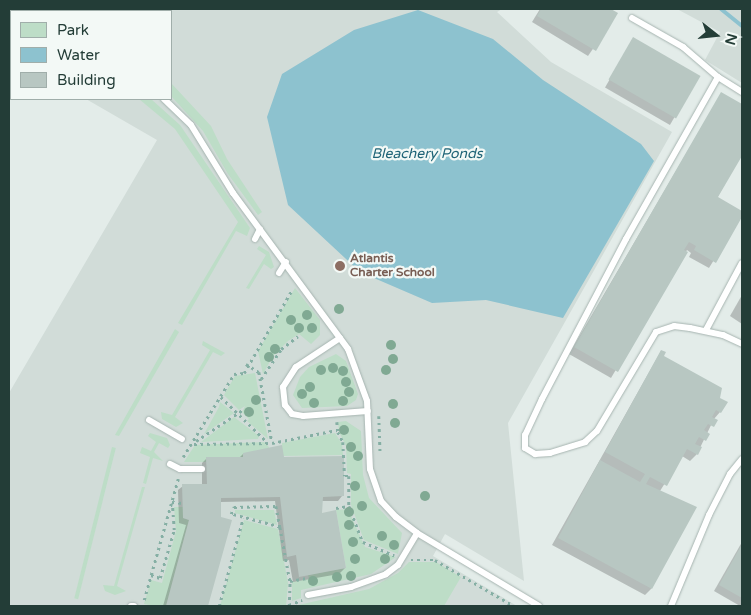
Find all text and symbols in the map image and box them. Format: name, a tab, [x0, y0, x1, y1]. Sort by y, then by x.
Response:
legend	[10, 10, 172, 100]
north arrow	[691, 10, 741, 60]
text: Park	[57, 21, 89, 39]
text: N	[721, 32, 741, 47]
text: Water	[57, 46, 100, 64]
text: Building	[57, 71, 116, 89]
water label: Bleachery Ponds	[371, 146, 483, 162]
place label: Atlantis Charter School	[350, 252, 435, 280]
marker: Atlantis Charter School	[334, 260, 346, 272]

